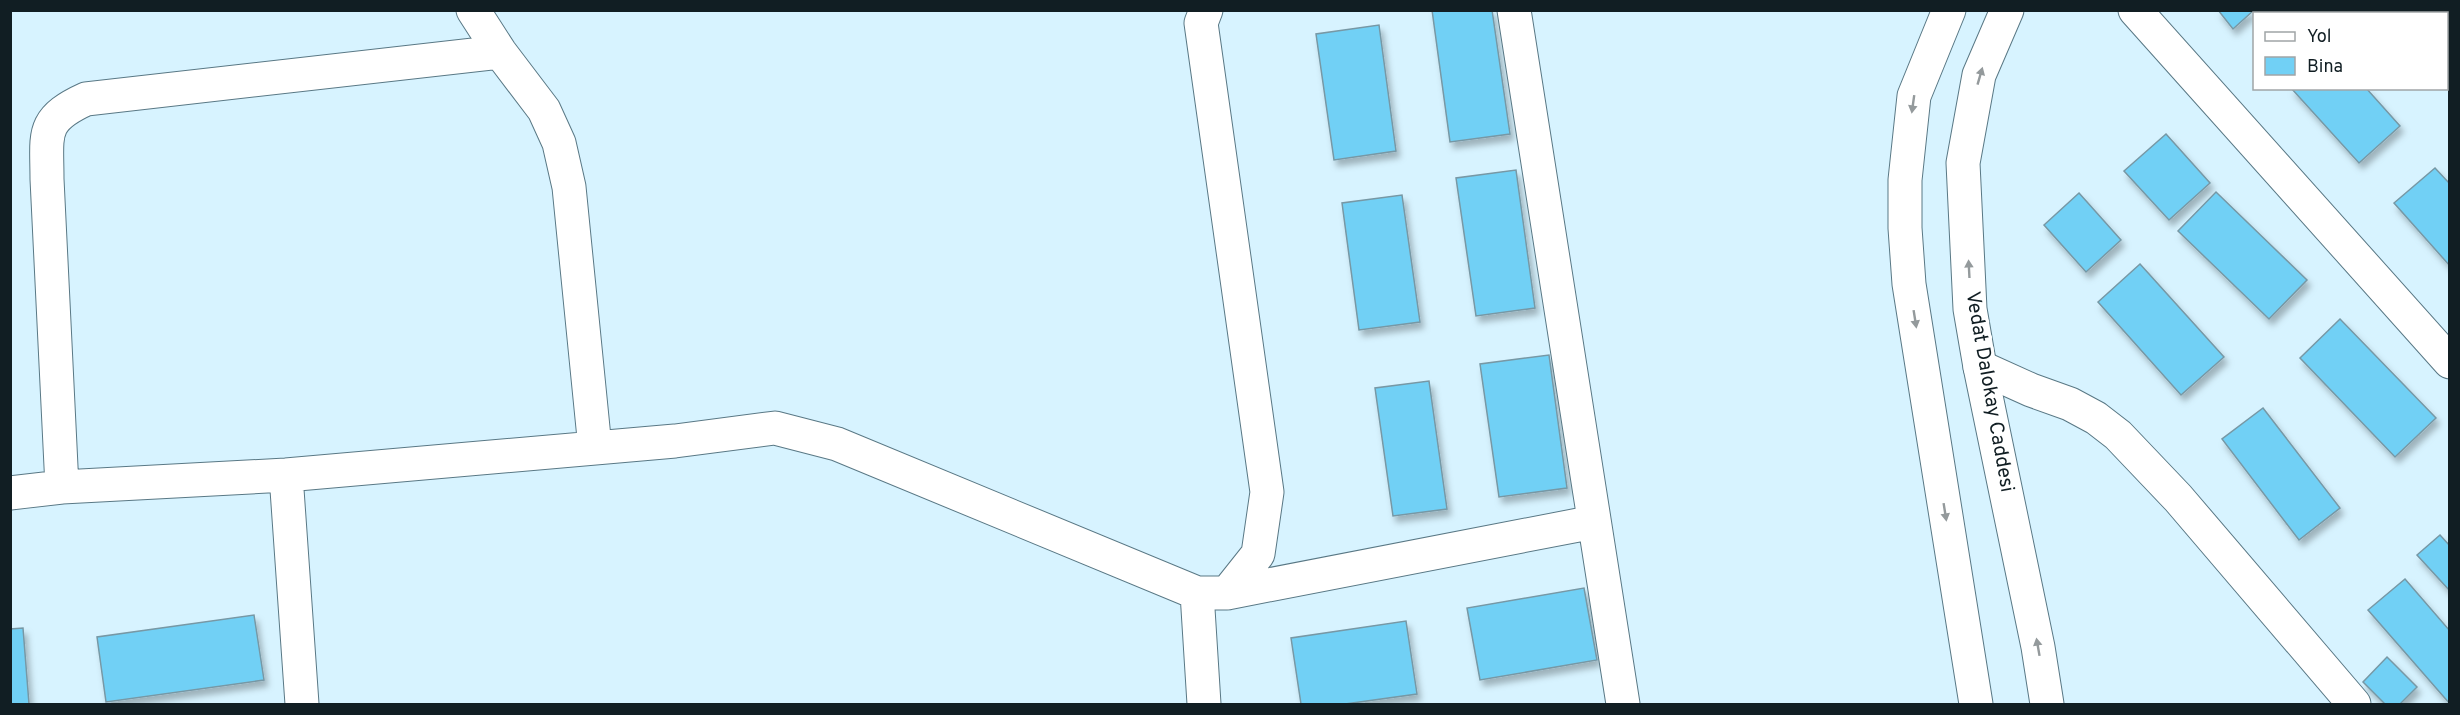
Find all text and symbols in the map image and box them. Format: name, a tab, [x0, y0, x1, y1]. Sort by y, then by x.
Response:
legend	[2253, 12, 2448, 90]
text: Yol	[2307, 26, 2332, 49]
text: Bina	[2307, 56, 2343, 79]
one-way arrow	[1976, 67, 1985, 85]
one-way arrow	[1909, 95, 1918, 114]
one-way arrow	[1964, 260, 1973, 279]
street label: Vedat Dalokay Caddesi	[1959, 290, 2019, 494]
one-way arrow	[1910, 310, 1919, 329]
one-way arrow	[1941, 502, 1950, 521]
one-way arrow	[2033, 637, 2042, 656]

